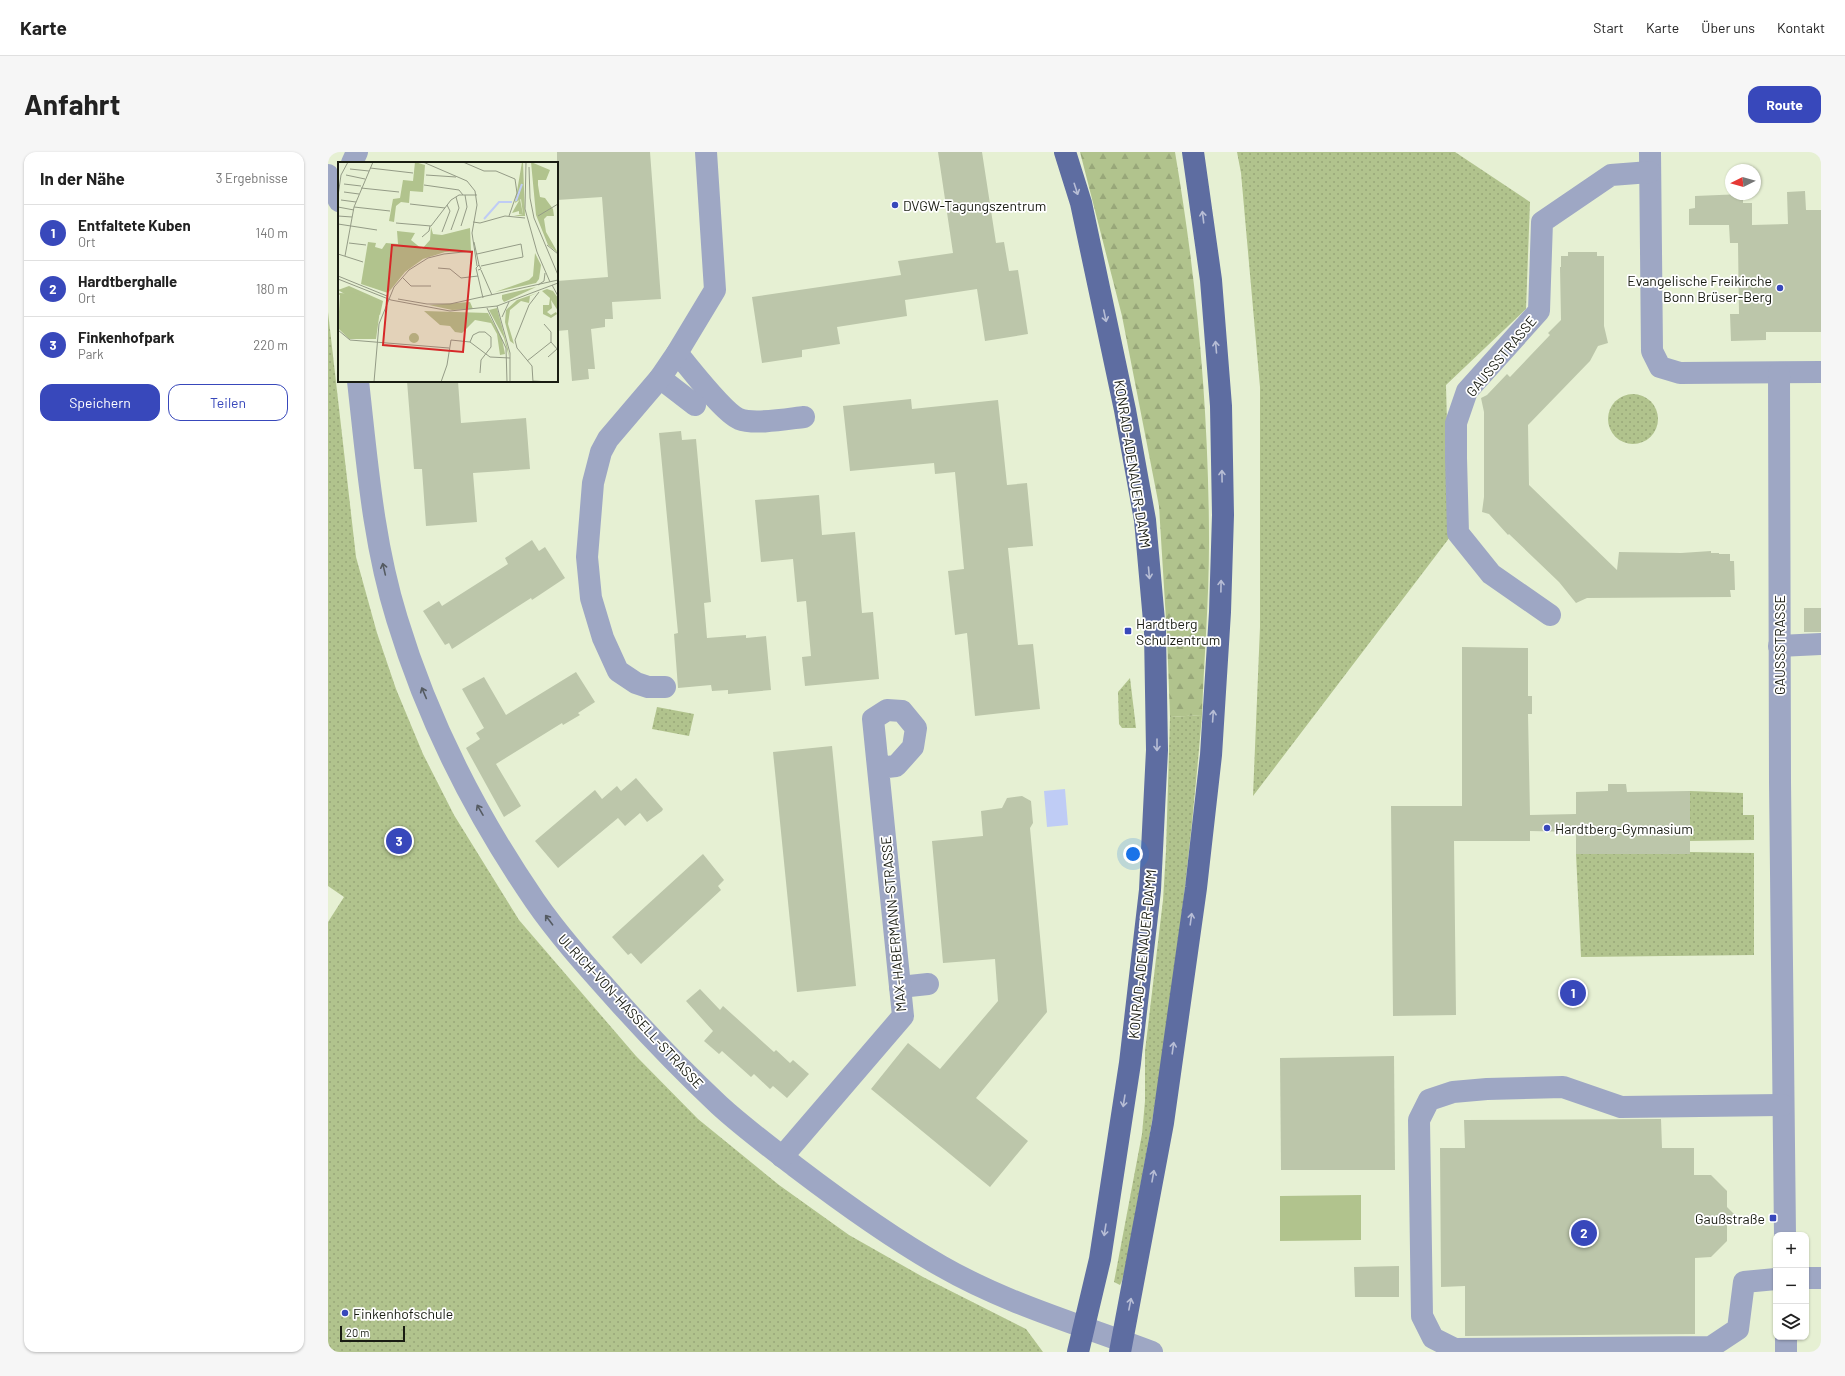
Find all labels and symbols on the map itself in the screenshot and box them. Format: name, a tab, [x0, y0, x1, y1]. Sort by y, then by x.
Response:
inset map	[338, 162, 558, 382]
north arrow	[1725, 164, 1761, 200]
one-way arrow	[1073, 183, 1080, 196]
place label: DVGW-Tagungszentrum	[903, 197, 1046, 214]
marker: DVGW-Tagungszentrum	[890, 200, 900, 210]
one-way arrow	[1199, 211, 1207, 224]
place label: Evangelische Freikirche Bonn Brüser-Berg	[1627, 272, 1772, 305]
marker: Evangelische Freikirche Bonn Brüser-Berg	[1775, 283, 1785, 293]
one-way arrow	[1102, 309, 1110, 322]
street label: GAUSSSTRASSE	[1462, 312, 1540, 400]
one-way arrow	[1212, 341, 1220, 354]
street label: KONRAD-ADENAUER-DAMM	[1111, 379, 1155, 549]
one-way arrow	[1218, 470, 1226, 483]
one-way arrow	[379, 563, 387, 576]
one-way arrow	[1146, 566, 1153, 579]
one-way arrow	[1217, 580, 1225, 593]
street label: GAUSSSTRASSE	[1771, 595, 1788, 695]
place label: Hardtberg Schulzentrum	[1136, 615, 1220, 648]
marker: Hardtberg Schulzentrum	[1123, 626, 1133, 636]
one-way arrow	[419, 687, 427, 699]
one-way arrow	[1210, 710, 1217, 723]
one-way arrow	[1153, 738, 1161, 751]
one-way arrow	[475, 804, 483, 816]
place label: Hardtberg-Gymnasium	[1555, 820, 1693, 837]
marker: Hardtberg-Gymnasium	[1542, 823, 1552, 833]
pin: 3	[386, 826, 412, 856]
street label: MAX-HABERMANN-STRASSE	[877, 836, 909, 1012]
your location	[1123, 844, 1143, 864]
street label: KONRAD-ADENAUER-DAMM	[1125, 868, 1159, 1040]
one-way arrow	[1187, 913, 1195, 926]
one-way arrow	[545, 914, 553, 925]
street label: ULRICH-VON-HASSELL-STRASSE	[555, 930, 707, 1092]
pin: 1	[1560, 978, 1586, 1008]
one-way arrow	[1170, 1042, 1177, 1055]
one-way arrow	[1120, 1094, 1128, 1107]
one-way arrow	[1150, 1170, 1158, 1183]
place label: Gaußstraße	[1695, 1210, 1765, 1227]
marker: Gaußstraße	[1768, 1213, 1778, 1223]
pin: 2	[1571, 1218, 1597, 1248]
one-way arrow	[1101, 1223, 1109, 1236]
one-way arrow	[1126, 1298, 1134, 1311]
place label: Finkenhofschule	[353, 1305, 453, 1322]
marker: Finkenhofschule	[340, 1308, 350, 1318]
scale bar	[340, 1324, 405, 1343]

